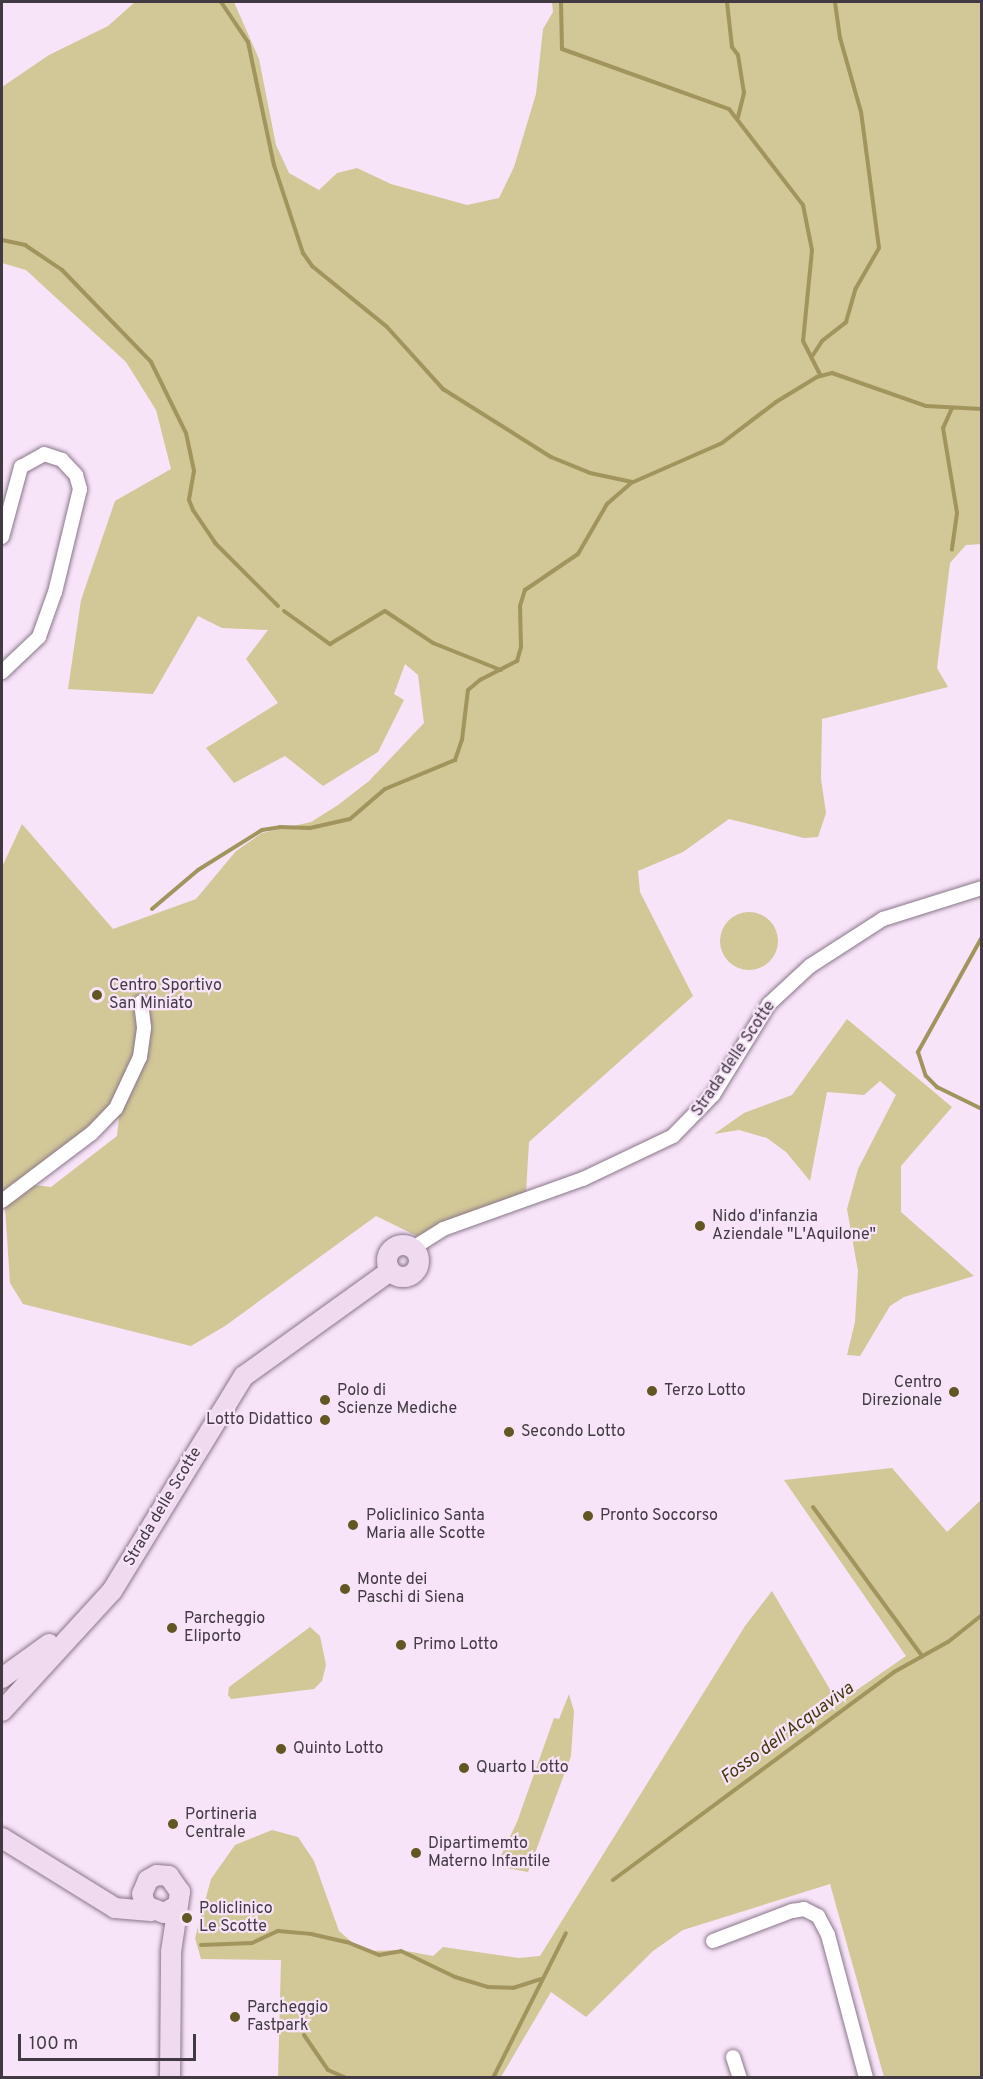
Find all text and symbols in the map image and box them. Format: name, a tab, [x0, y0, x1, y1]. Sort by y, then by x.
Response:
place label: Centro Sportivo San Miniato	[109, 976, 222, 1014]
marker: Centro Sportivo San Miniato	[90, 988, 104, 1002]
street label: Strada delle Scotte	[688, 998, 780, 1120]
place label: Nido d'infanzia Aziendale "L'Aquilone"	[712, 1207, 876, 1245]
marker: Nido d'infanzia Aziendale "L'Aquilone"	[693, 1219, 707, 1233]
place label: Centro Direzionale	[861, 1373, 942, 1411]
place label: Polo di Scienze Mediche	[337, 1381, 457, 1419]
place label: Terzo Lotto	[664, 1381, 746, 1401]
marker: Terzo Lotto	[645, 1384, 659, 1398]
marker: Centro Direzionale	[947, 1385, 961, 1399]
marker: Polo di Scienze Mediche	[318, 1393, 332, 1407]
place label: Lotto Didattico	[206, 1410, 313, 1430]
marker: Lotto Didattico	[318, 1413, 332, 1427]
place label: Secondo Lotto	[521, 1422, 625, 1442]
marker: Secondo Lotto	[502, 1425, 516, 1439]
street label: Strada delle Scotte	[120, 1444, 206, 1570]
place label: Policlinico Santa Maria alle Scotte	[366, 1506, 485, 1544]
place label: Pronto Soccorso	[600, 1506, 718, 1526]
marker: Pronto Soccorso	[581, 1509, 595, 1523]
marker: Policlinico Santa Maria alle Scotte	[344, 1516, 362, 1534]
place label: Monte dei Paschi di Siena	[357, 1570, 464, 1608]
marker: Monte dei Paschi di Siena	[338, 1582, 352, 1596]
place label: Parcheggio Eliporto	[184, 1609, 265, 1647]
marker: Parcheggio Eliporto	[165, 1621, 179, 1635]
place label: Primo Lotto	[413, 1635, 498, 1655]
marker: Primo Lotto	[394, 1638, 408, 1652]
water label: Fosso dell'Acquaviva	[717, 1678, 859, 1790]
place label: Quinto Lotto	[293, 1739, 383, 1759]
marker: Quinto Lotto	[274, 1742, 288, 1756]
place label: Quarto Lotto	[476, 1758, 569, 1778]
marker: Quarto Lotto	[457, 1761, 471, 1775]
place label: Portineria Centrale	[185, 1805, 257, 1843]
marker: Portineria Centrale	[166, 1817, 180, 1831]
place label: Dipartimemto Materno Infantile	[428, 1834, 550, 1872]
marker: Dipartimemto Materno Infantile	[409, 1846, 423, 1860]
place label: Policlinico Le Scotte	[199, 1899, 273, 1937]
marker: Policlinico Le Scotte	[180, 1911, 194, 1925]
place label: Parcheggio Fastpark	[247, 1998, 328, 2036]
marker: Parcheggio Fastpark	[228, 2010, 242, 2024]
scale bar	[21, 2022, 200, 2060]
text: 100 m	[29, 2033, 78, 2056]

